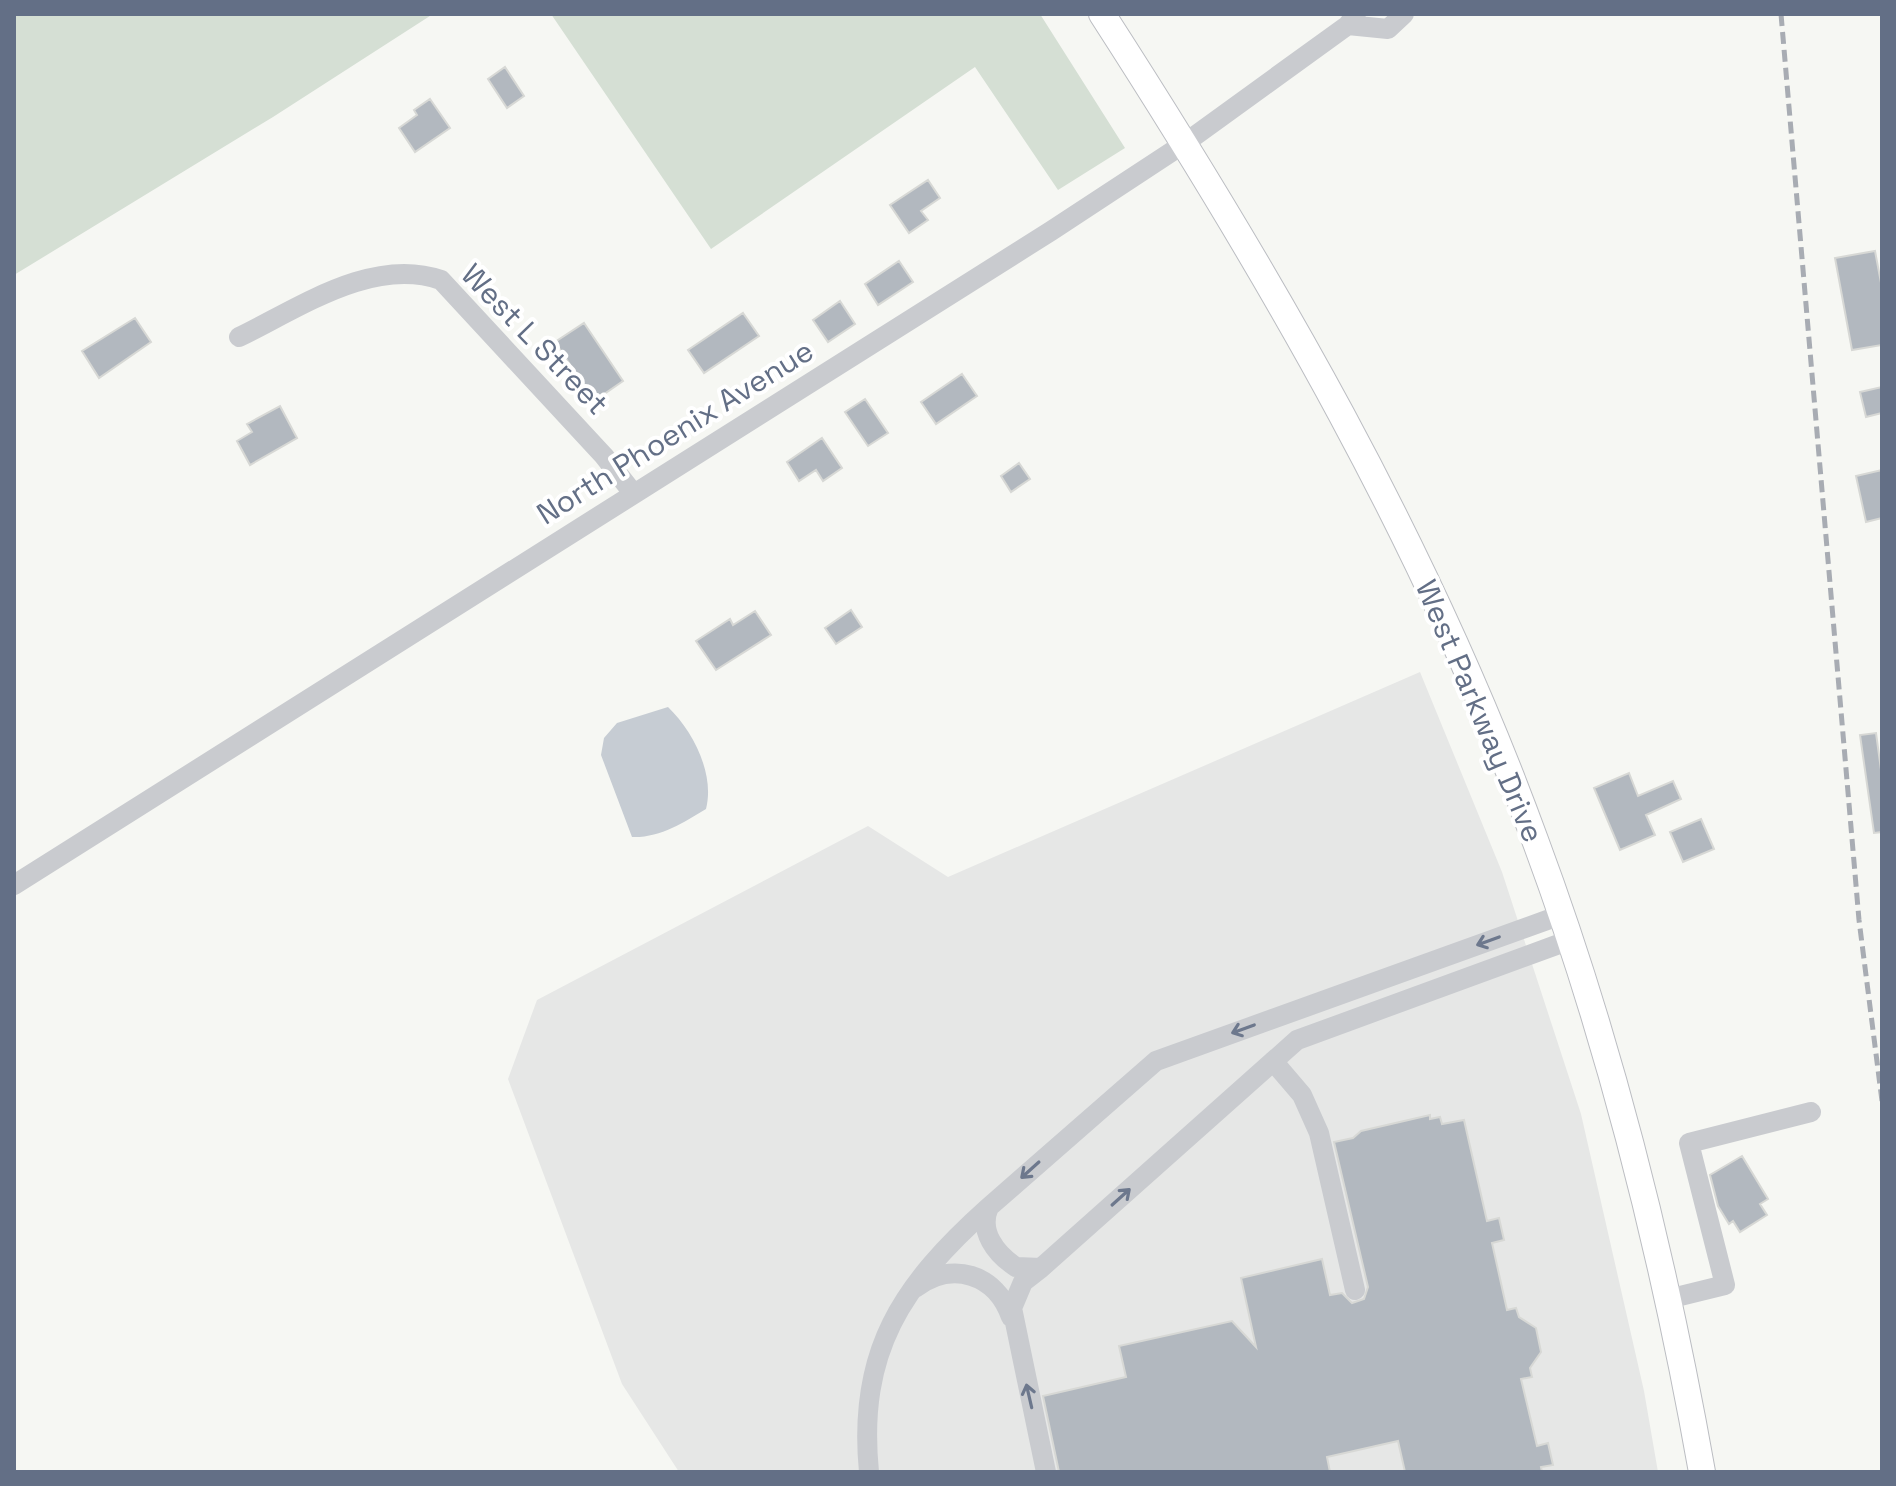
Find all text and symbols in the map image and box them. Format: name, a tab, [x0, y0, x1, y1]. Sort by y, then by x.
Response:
street label: West L Street	[453, 255, 617, 423]
street label: North Phoenix Avenue	[529, 331, 821, 533]
street label: West Parkway Drive	[1407, 574, 1553, 848]
one-way arrow	[1476, 935, 1501, 949]
one-way arrow	[1231, 1023, 1256, 1037]
one-way arrow	[1020, 1161, 1040, 1179]
one-way arrow	[1110, 1188, 1130, 1206]
one-way arrow	[1021, 1384, 1036, 1409]

